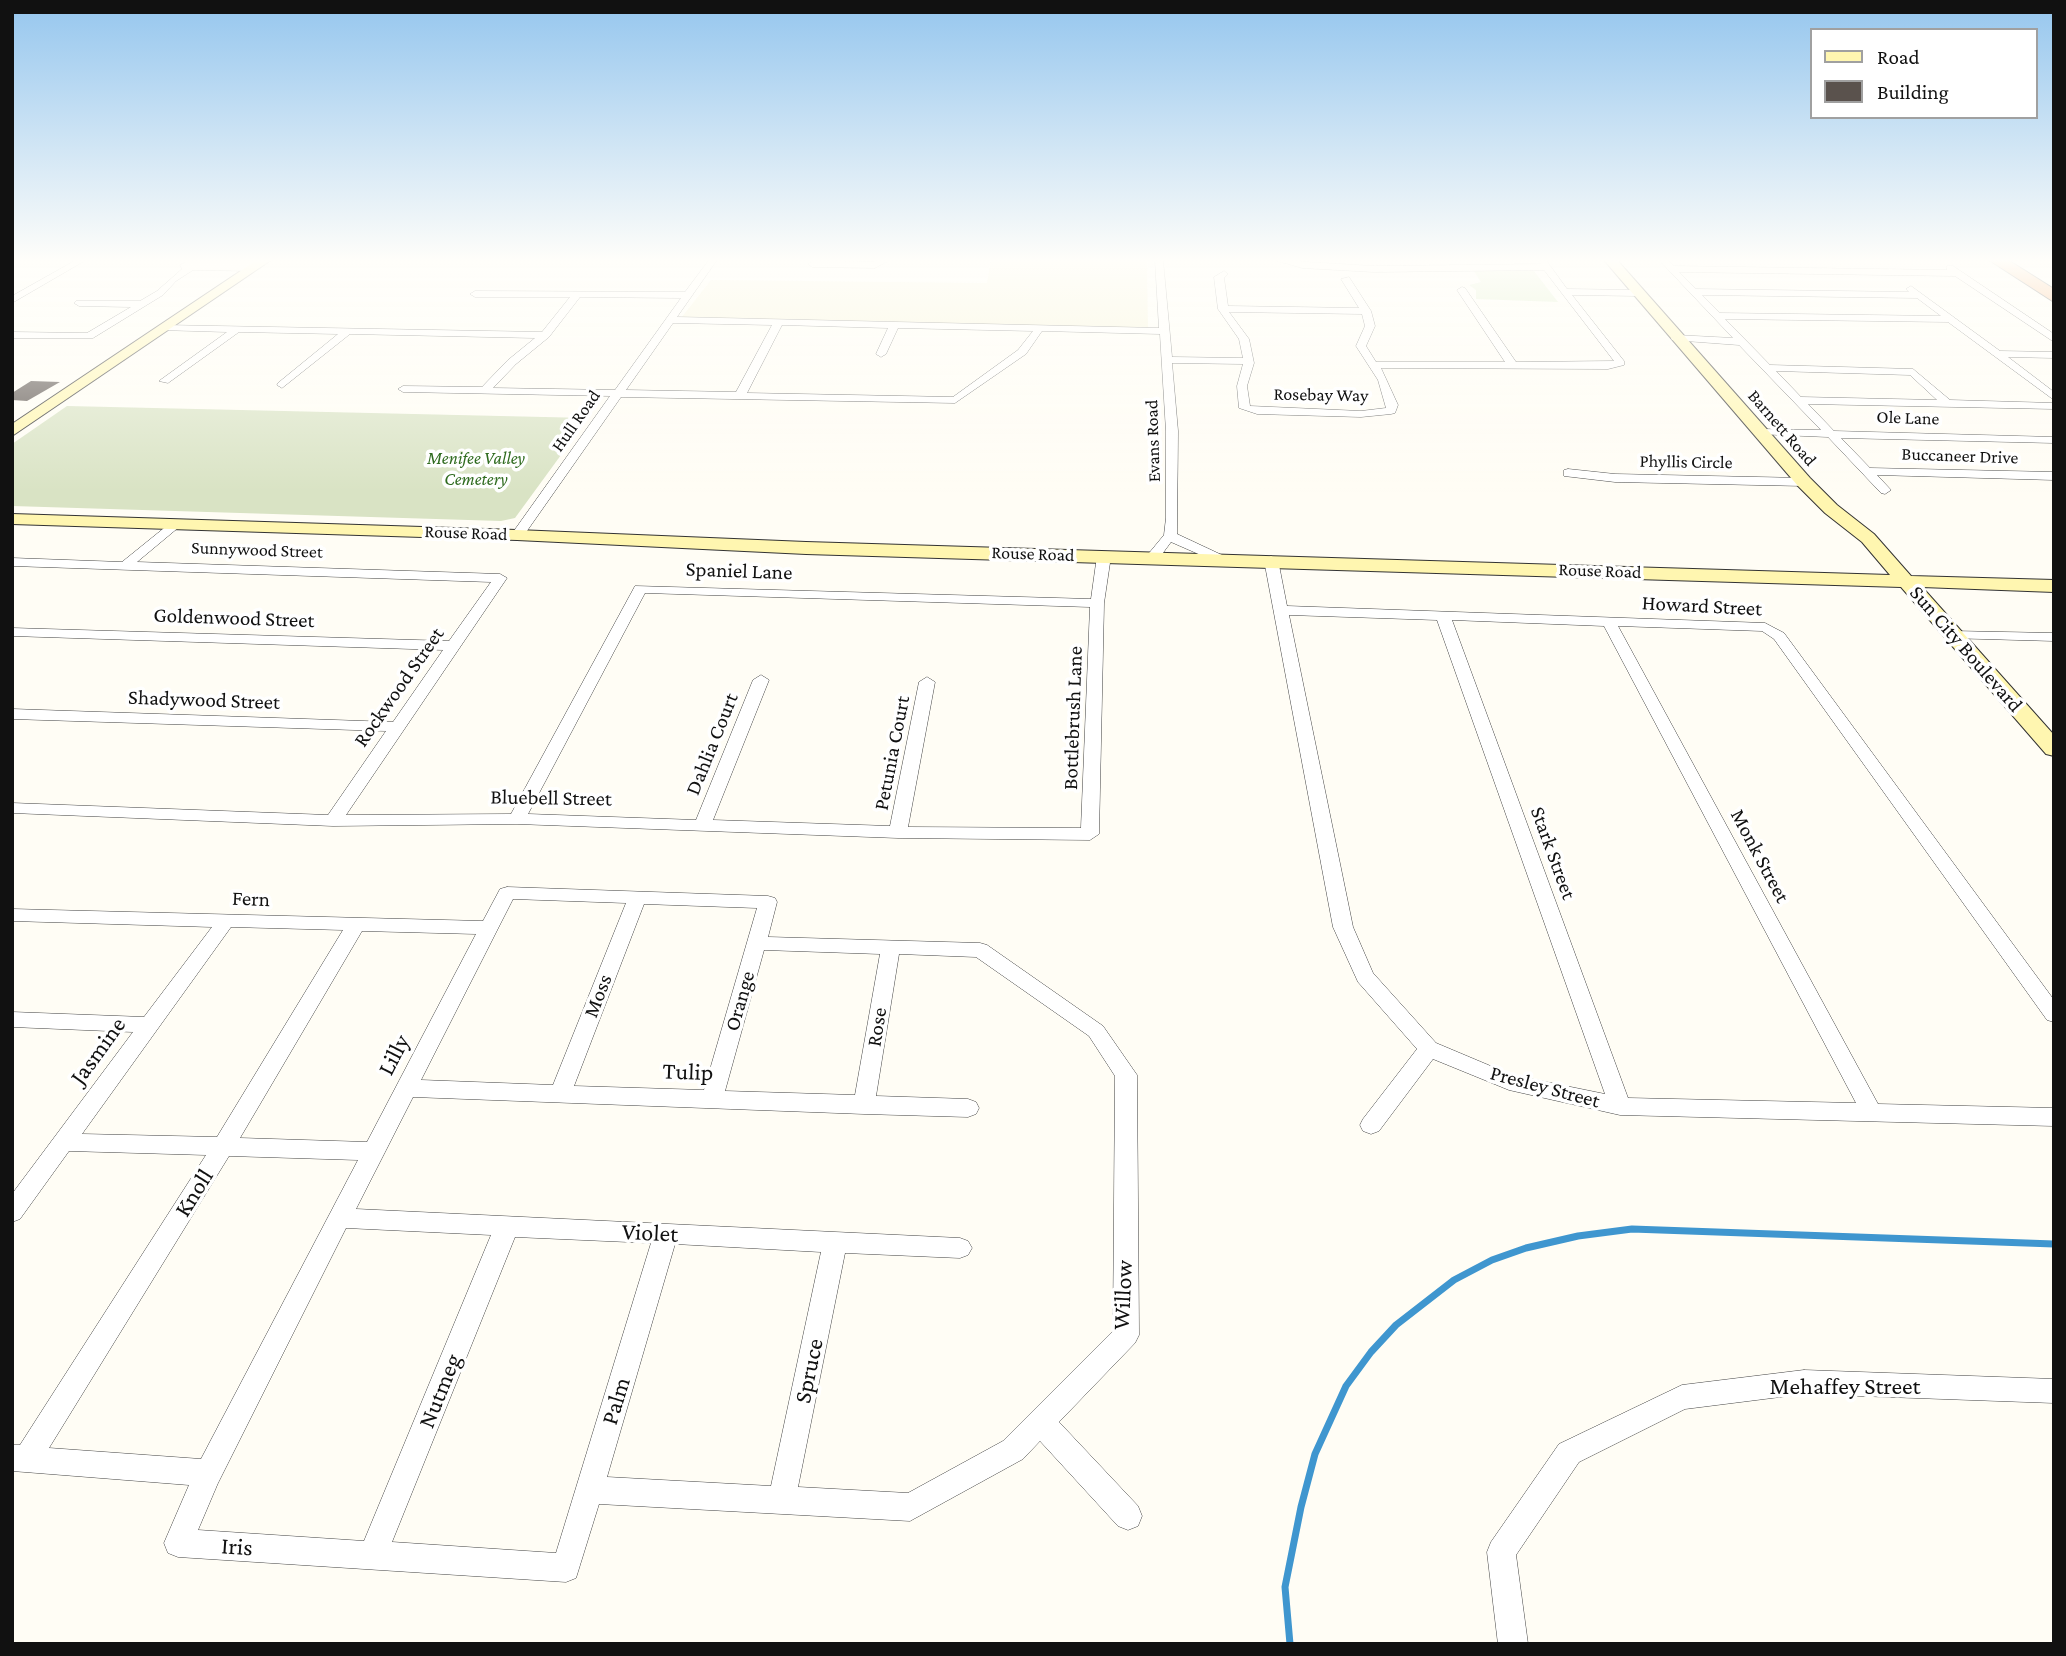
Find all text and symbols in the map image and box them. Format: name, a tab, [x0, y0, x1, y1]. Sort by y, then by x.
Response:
legend	[1811, 28, 2038, 119]
text: Road	[1877, 45, 1920, 69]
text: Building	[1877, 80, 1949, 104]
street label: Rosebay Way	[1273, 383, 1369, 407]
street label: Barnett Road	[1743, 385, 1821, 471]
street label: Hull Road	[547, 386, 605, 456]
street label: Evans Road	[1141, 399, 1165, 483]
street label: Ole Lane	[1876, 406, 1940, 430]
street label: Buccaneer Drive	[1901, 443, 2019, 469]
park label: Menifee Valley Cemetery	[427, 447, 525, 490]
street label: Phyllis Circle	[1639, 450, 1733, 474]
street label: Rouse Road	[424, 521, 508, 545]
street label: Sunnywood Street	[191, 537, 323, 563]
street label: Rouse Road	[991, 542, 1075, 566]
street label: Spaniel Lane	[685, 557, 793, 585]
street label: Rouse Road	[1558, 559, 1642, 583]
street label: Sun City Boulevard	[1904, 581, 2028, 717]
street label: Howard Street	[1641, 590, 1763, 622]
street label: Goldenwood Street	[153, 603, 315, 633]
street label: Rockwood Street	[348, 622, 450, 752]
street label: Bottlebrush Lane	[1058, 646, 1088, 790]
street label: Shadywood Street	[128, 685, 280, 715]
street label: Dahlia Court	[680, 689, 744, 799]
street label: Petunia Court	[869, 694, 915, 812]
street label: Bluebell Street	[490, 784, 612, 812]
street label: Stark Street	[1525, 803, 1581, 903]
street label: Monk Street	[1725, 805, 1795, 907]
street label: Fern	[232, 886, 270, 912]
street label: Orange	[719, 968, 761, 1034]
street label: Moss	[578, 971, 618, 1021]
street label: Rose	[861, 1006, 893, 1048]
street label: Jasmine	[64, 1012, 132, 1090]
street label: Lilly	[372, 1030, 416, 1080]
street label: Tulip	[662, 1057, 714, 1087]
street label: Presley Street	[1487, 1060, 1603, 1114]
street label: Knoll	[168, 1164, 220, 1222]
street label: Violet	[621, 1217, 679, 1249]
street label: Willow	[1107, 1259, 1139, 1331]
street label: Spruce	[788, 1336, 830, 1406]
street label: Nutmeg	[412, 1350, 468, 1432]
street label: Mehaffey Street	[1770, 1373, 1920, 1401]
street label: Palm	[595, 1374, 637, 1428]
street label: Iris	[220, 1532, 254, 1562]

